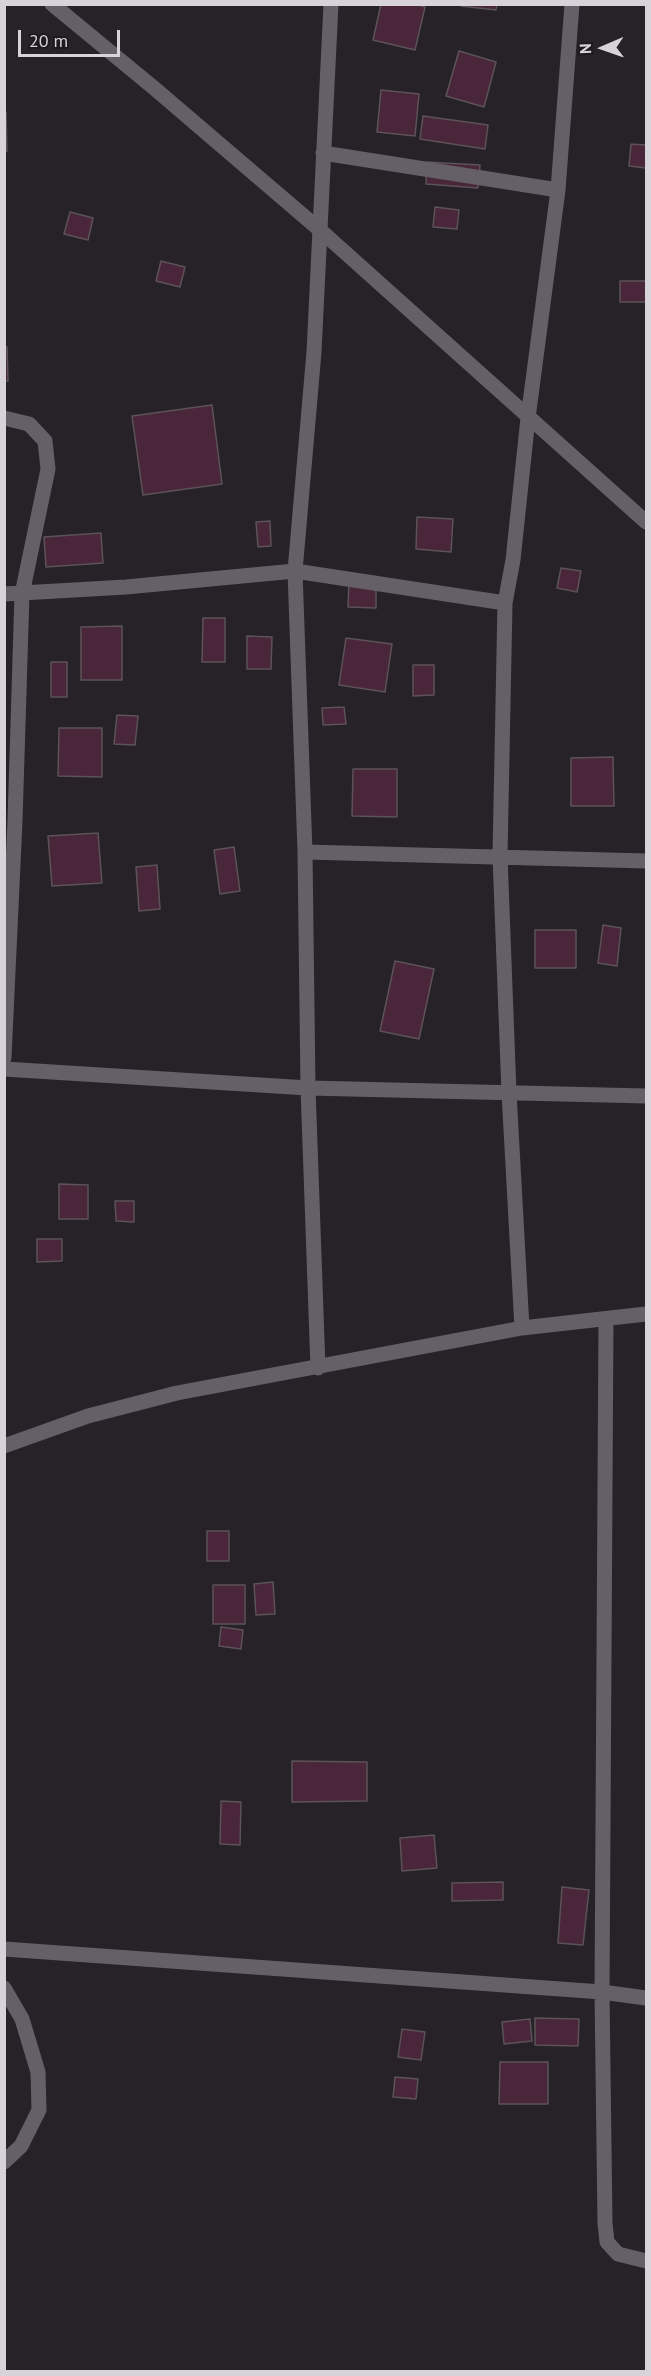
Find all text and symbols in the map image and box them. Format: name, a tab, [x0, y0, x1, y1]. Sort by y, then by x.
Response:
scale bar	[21, 18, 123, 56]
north arrow	[573, 18, 633, 78]
text: 20 m	[29, 29, 68, 52]
text: N	[575, 43, 595, 54]

